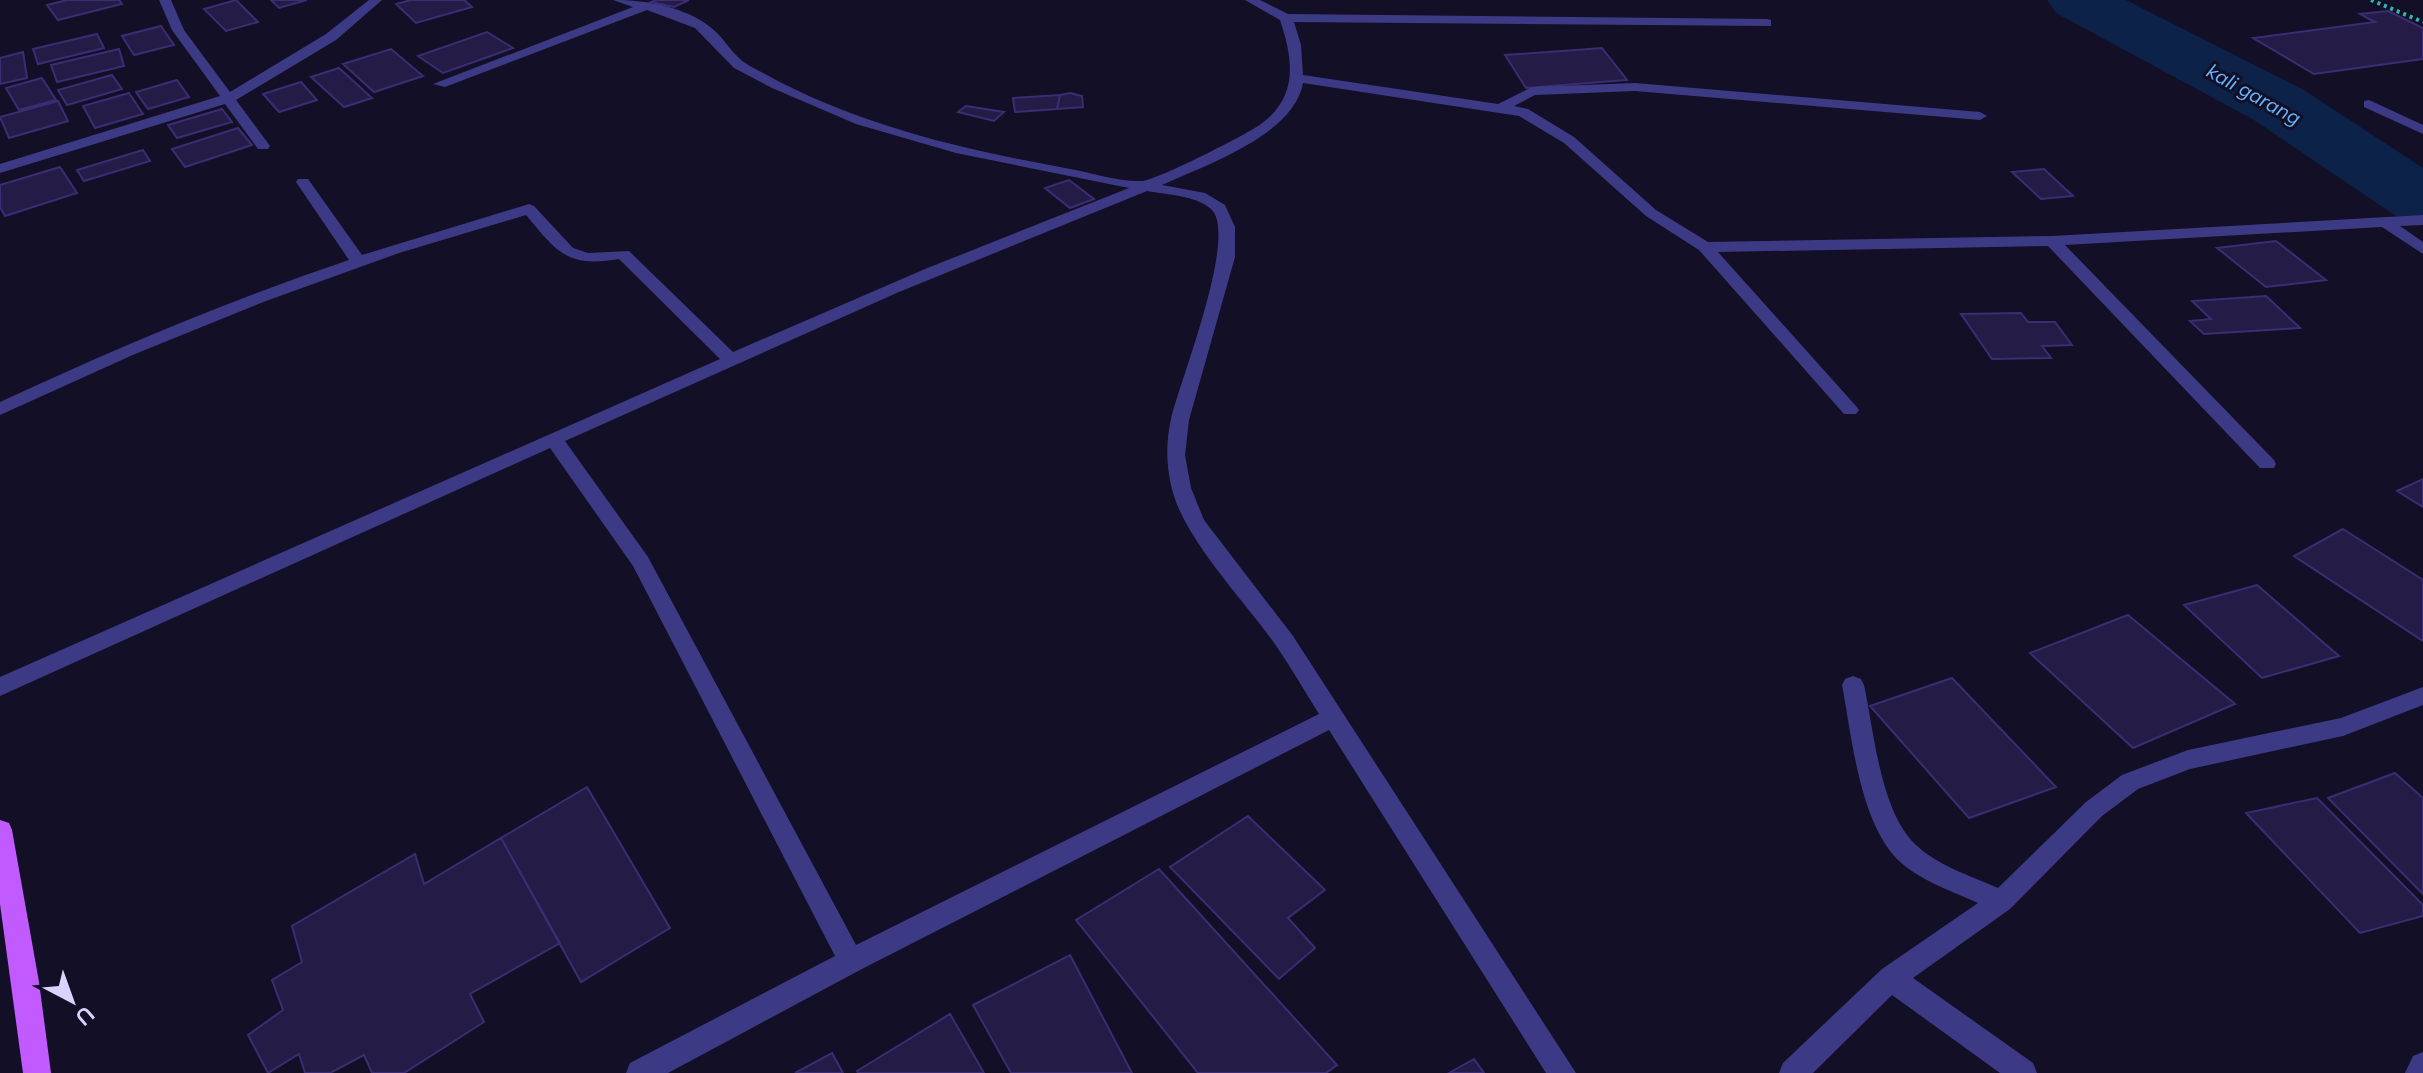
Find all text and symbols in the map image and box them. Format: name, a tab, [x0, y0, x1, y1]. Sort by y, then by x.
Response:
water label: kali garang	[2202, 58, 2306, 130]
north arrow	[32, 961, 112, 1041]
text: U	[70, 1000, 100, 1032]

